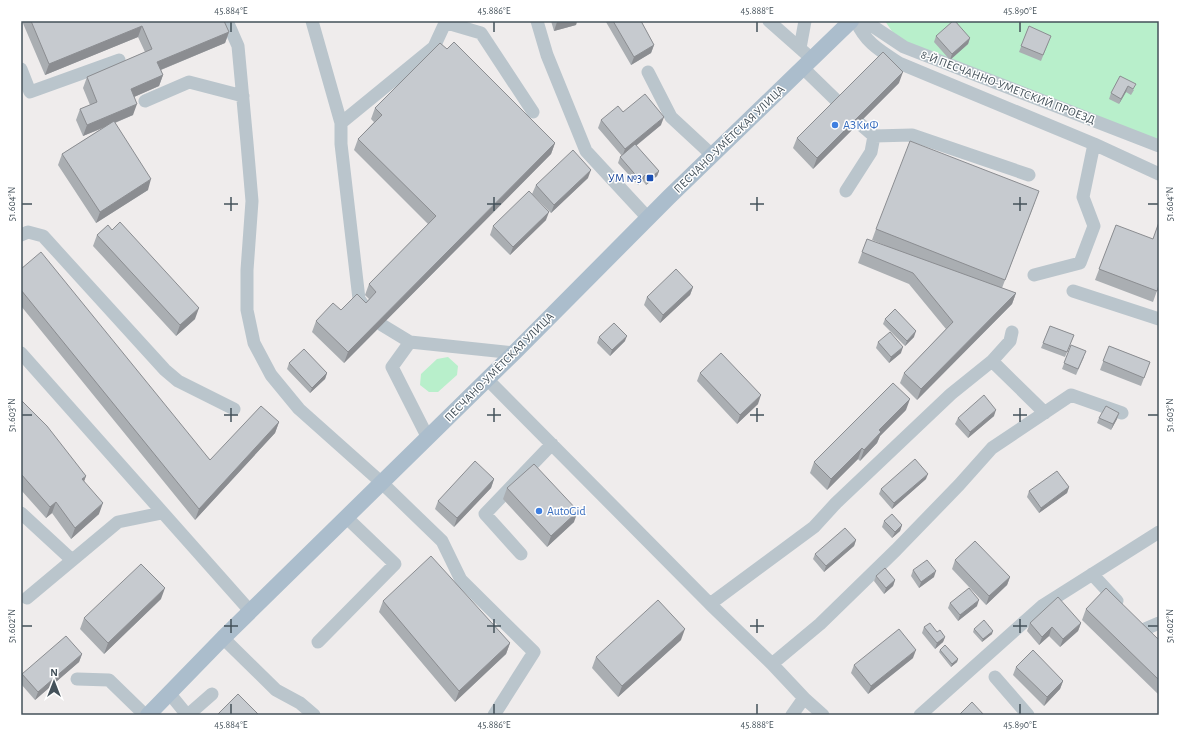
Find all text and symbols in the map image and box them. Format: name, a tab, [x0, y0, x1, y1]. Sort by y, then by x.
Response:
text: 45.884°E	[214, 6, 248, 16]
text: 45.886°E	[477, 6, 511, 16]
text: 45.888°E	[740, 6, 774, 16]
text: 45.890°E	[1003, 6, 1037, 16]
street label: 8-Й ПЕСЧАННО-УМЕТСКИЙ ПРОЕЗД	[919, 47, 1097, 126]
street label: ПЕСЧАНО-УМЁТСКАЯ УЛИЦА	[671, 82, 787, 195]
place label: АЗКиФ	[843, 119, 878, 131]
marker: АЗКиФ	[830, 120, 840, 130]
place label: УМ №3	[608, 172, 642, 184]
marker: УМ №3	[645, 173, 655, 183]
text: 51.604°N	[7, 187, 17, 221]
text: 51.604°N	[1165, 187, 1175, 221]
street label: ПЕСЧАНО-УМЁТСКАЯ УЛИЦА	[441, 309, 556, 424]
text: 51.603°N	[7, 398, 17, 432]
text: 51.603°N	[1165, 398, 1175, 432]
place label: AutoGid	[547, 505, 586, 517]
marker: AutoGid	[534, 506, 544, 516]
text: 51.602°N	[7, 609, 17, 643]
text: 51.602°N	[1165, 609, 1175, 643]
north arrow	[34, 662, 74, 702]
text: N	[50, 667, 58, 678]
text: 45.884°E	[214, 720, 248, 730]
text: 45.886°E	[477, 720, 511, 730]
text: 45.888°E	[740, 720, 774, 730]
text: 45.890°E	[1003, 720, 1037, 730]

